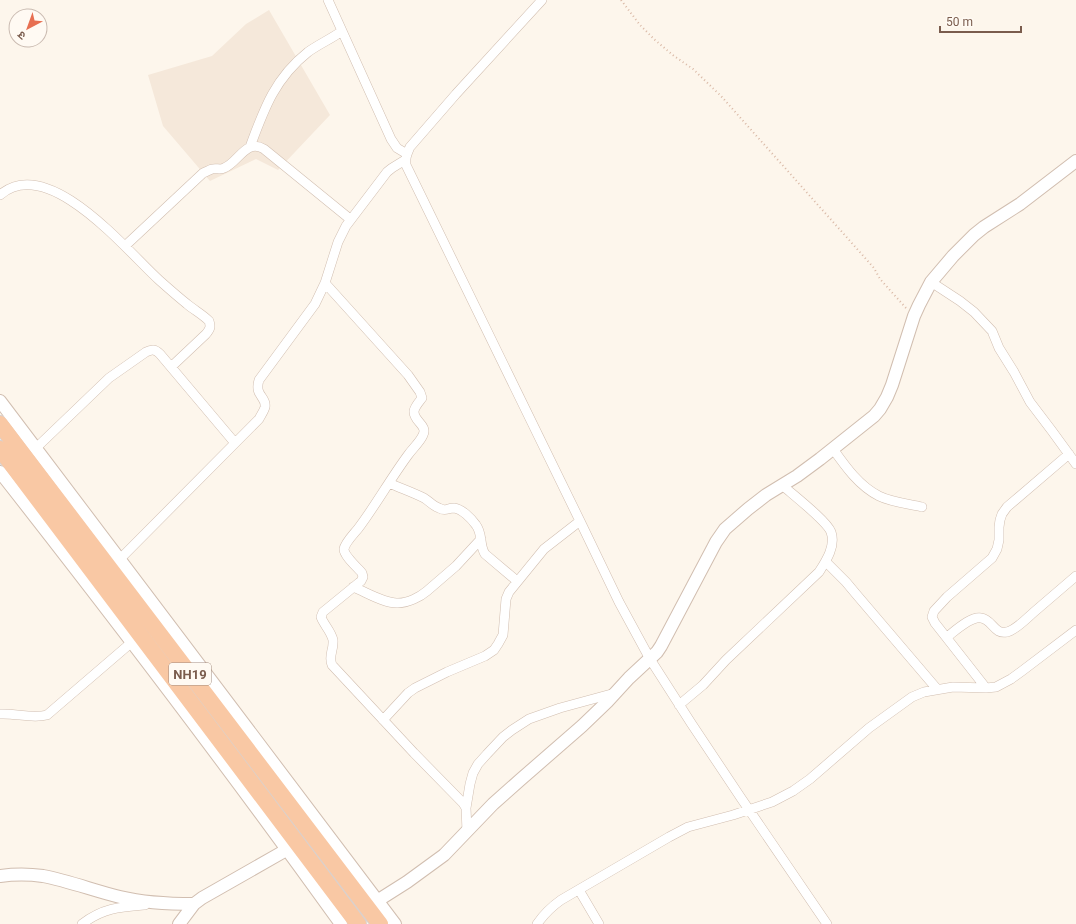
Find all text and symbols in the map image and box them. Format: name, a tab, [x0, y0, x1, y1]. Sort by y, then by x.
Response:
north arrow	[8, 8, 48, 48]
scale bar	[940, 8, 1021, 34]
text: 50 m	[946, 15, 973, 29]
text: उ	[15, 28, 28, 42]
road number: NH19	[169, 663, 211, 685]

